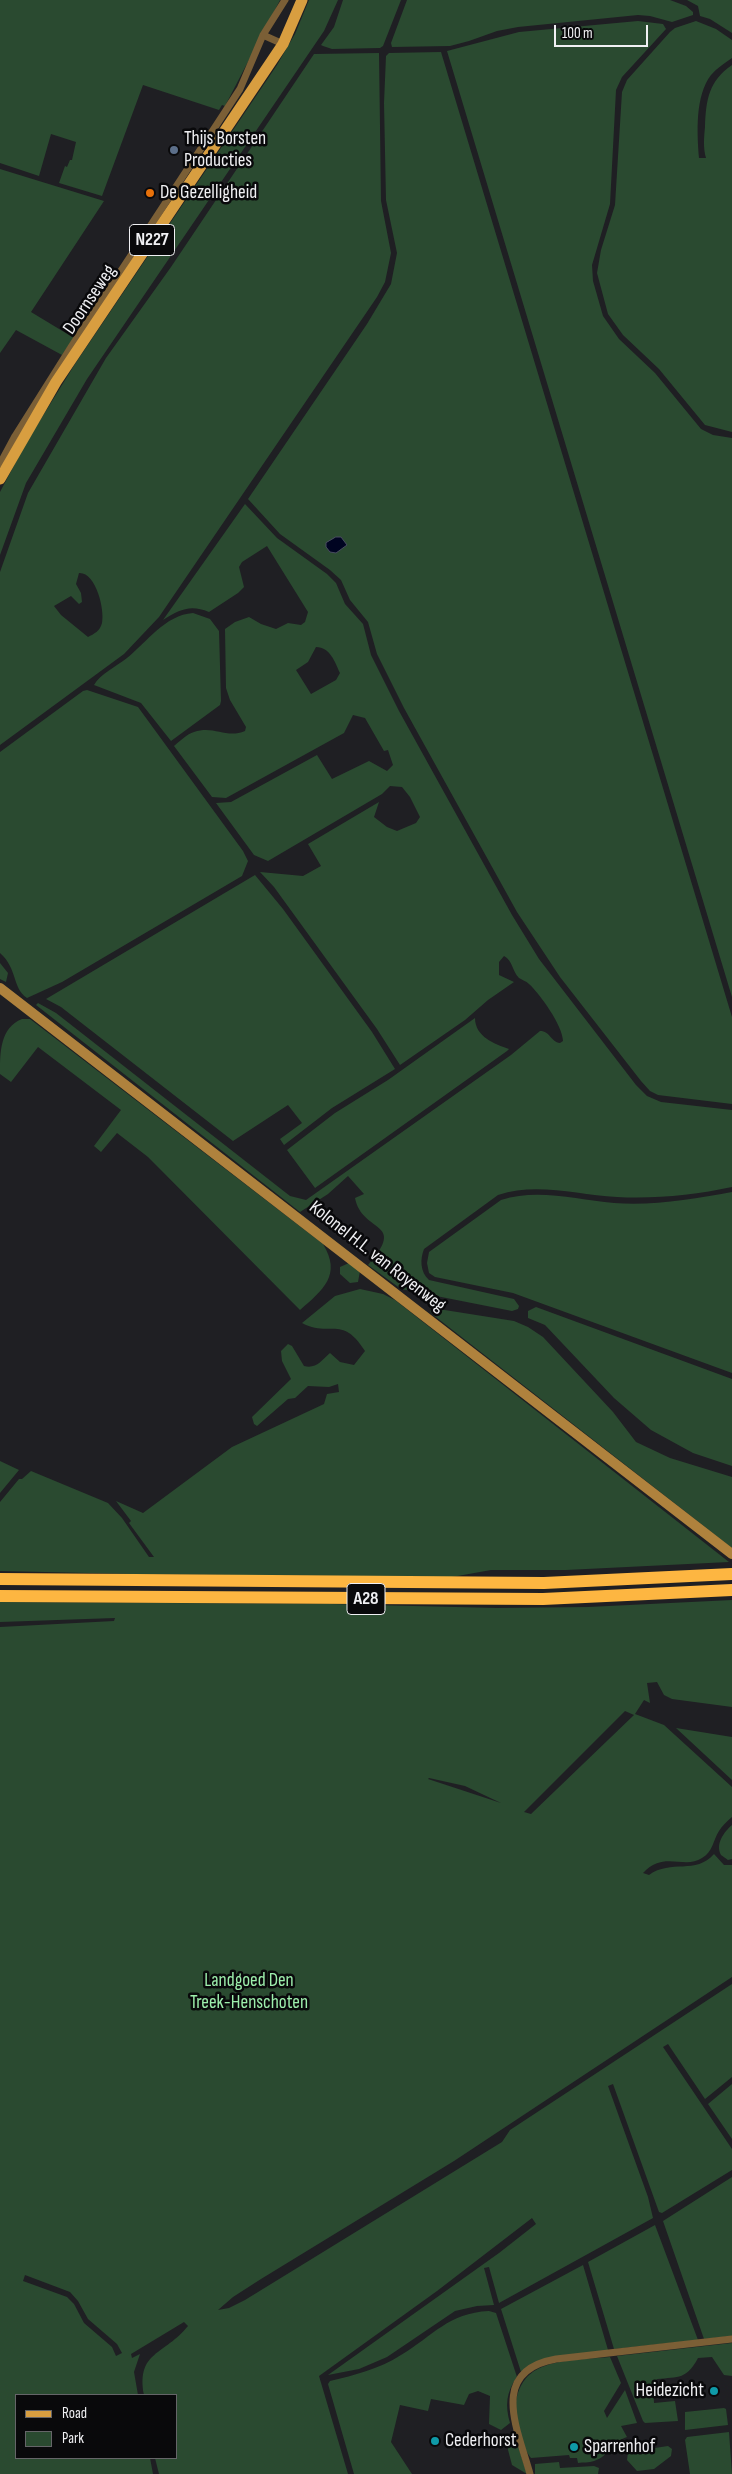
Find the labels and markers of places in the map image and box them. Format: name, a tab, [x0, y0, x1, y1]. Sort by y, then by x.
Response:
place label: Thijs Borsten Producties	[184, 128, 266, 172]
marker: Thijs Borsten Producties	[168, 144, 180, 156]
place label: De Gezelligheid	[160, 182, 257, 204]
marker: De Gezelligheid	[144, 187, 156, 199]
place label: Heidezicht	[636, 2380, 704, 2402]
marker: Heidezicht	[708, 2385, 720, 2397]
place label: Cederhorst	[445, 2430, 516, 2452]
marker: Cederhorst	[429, 2435, 441, 2447]
place label: Sparrenhof	[584, 2436, 655, 2458]
marker: Sparrenhof	[568, 2441, 580, 2453]

